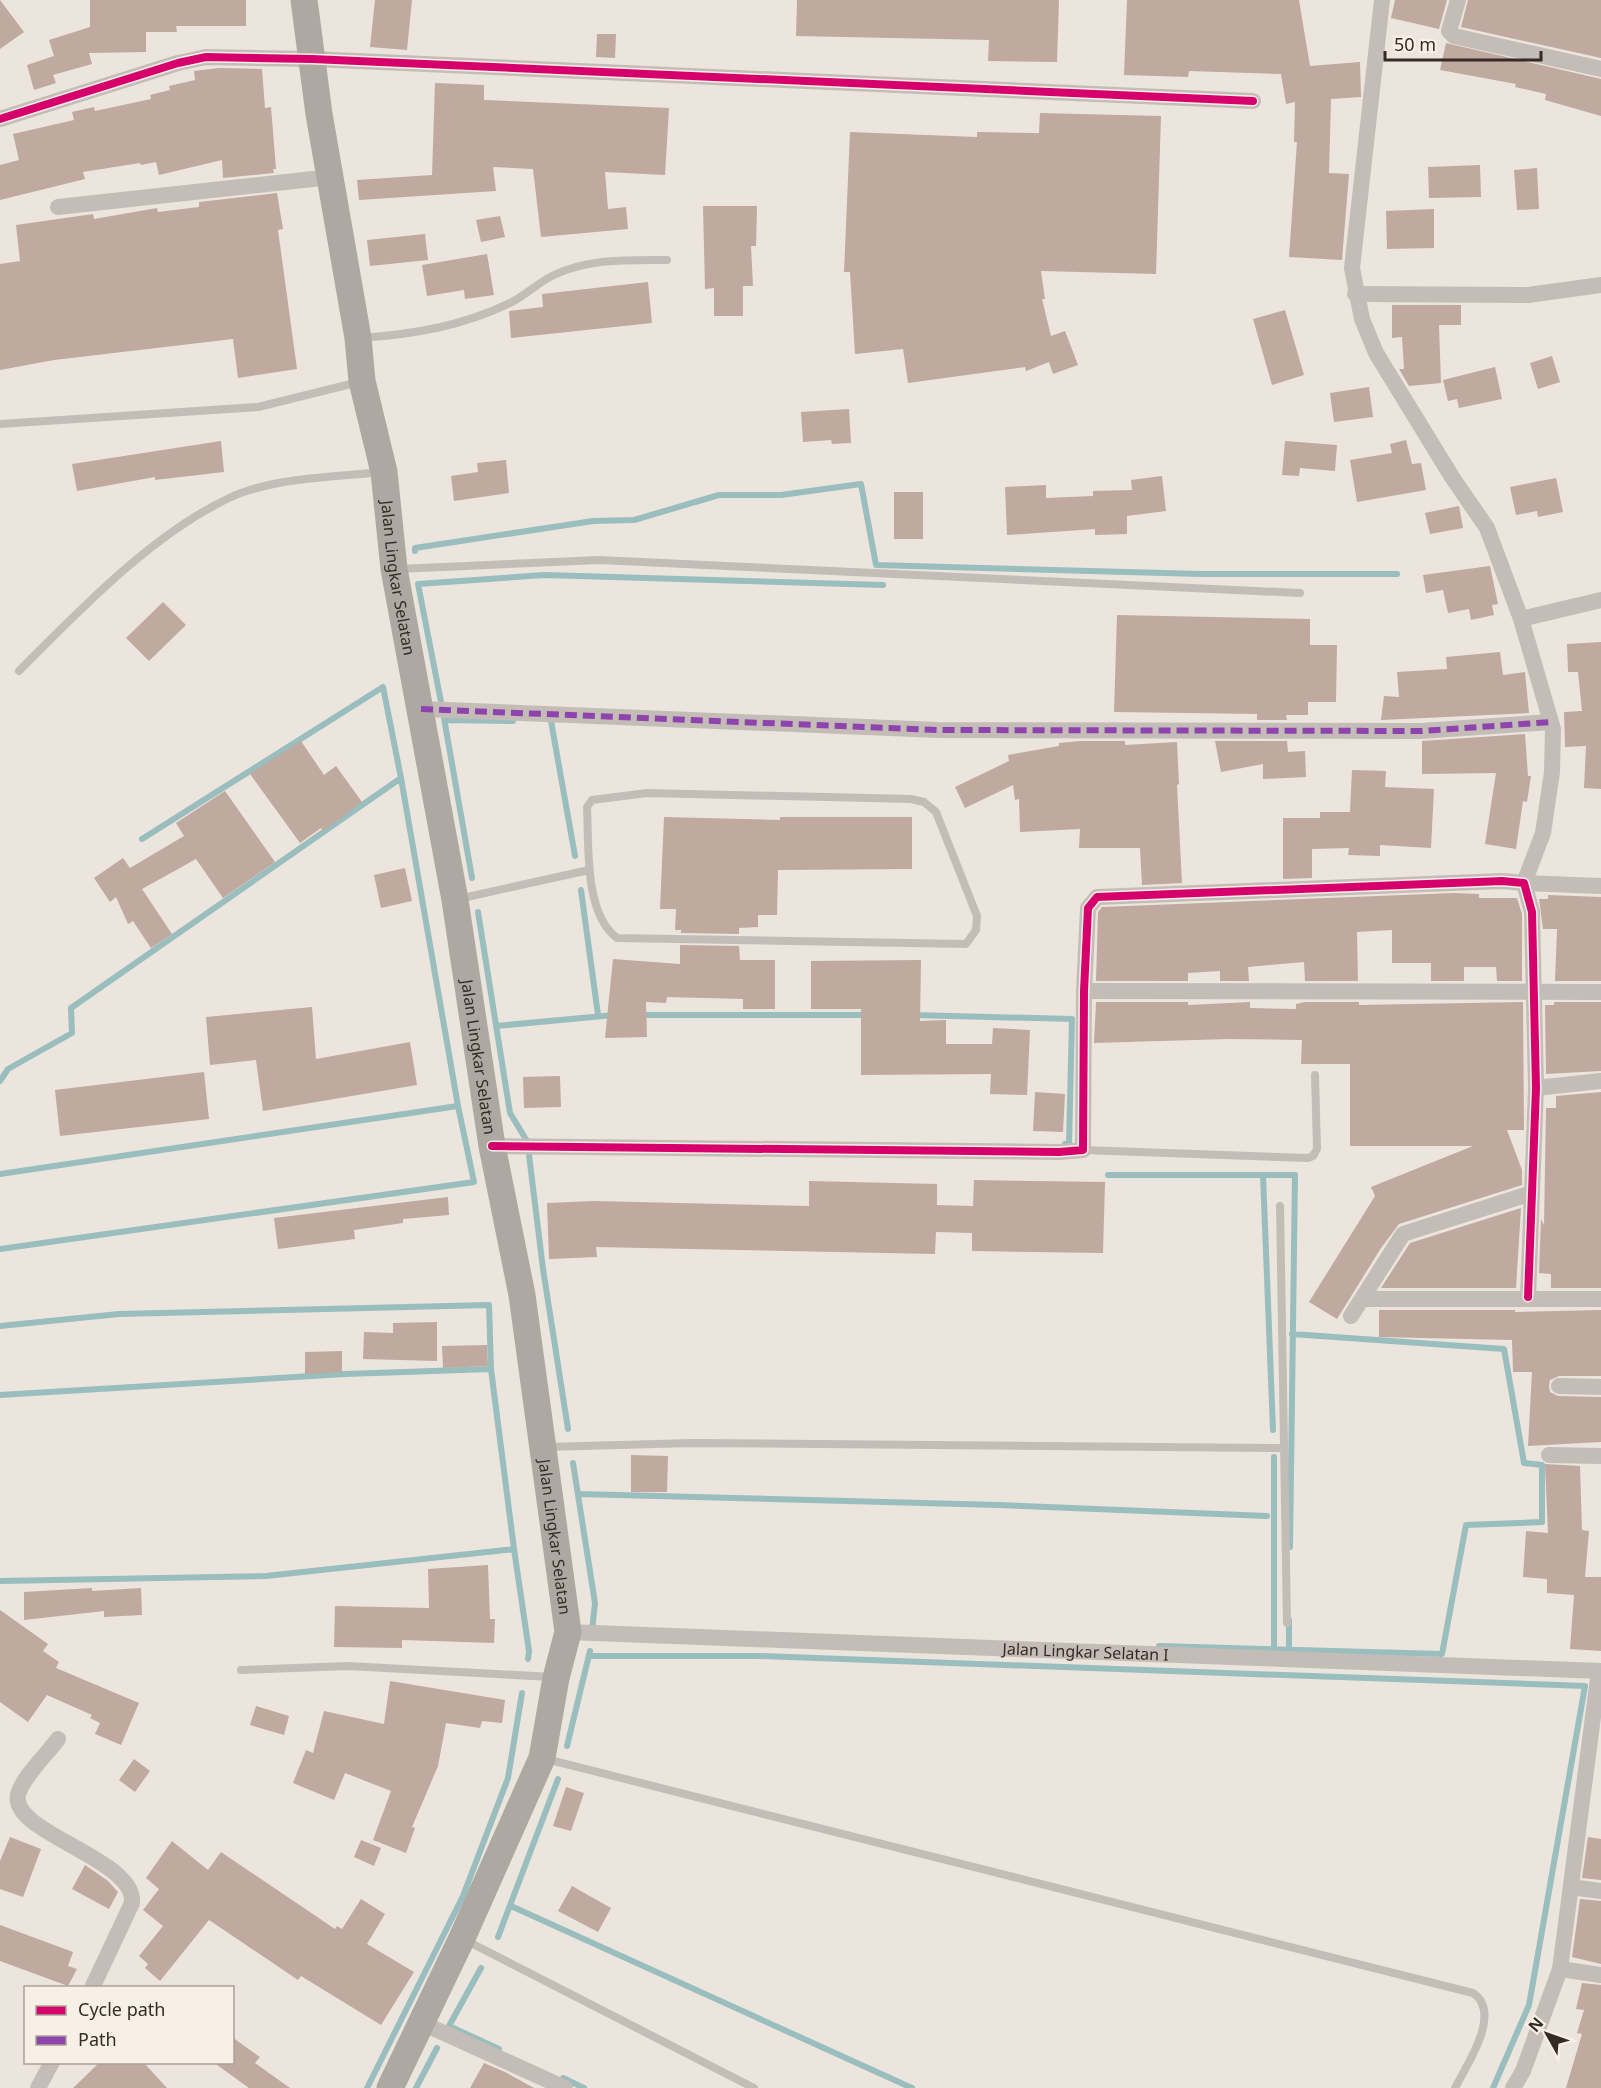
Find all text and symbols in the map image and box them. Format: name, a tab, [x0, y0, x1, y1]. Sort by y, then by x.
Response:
scale bar	[1385, 24, 1541, 62]
text: 50 m	[1394, 32, 1436, 56]
street label: Jalan Lingkar Selatan	[376, 497, 421, 657]
street label: Jalan Lingkar Selatan	[456, 976, 501, 1136]
street label: Jalan Lingkar Selatan	[533, 1456, 576, 1616]
street label: Jalan Lingkar Selatan I	[1000, 1637, 1169, 1666]
legend	[24, 1986, 234, 2064]
text: Cycle path	[78, 1997, 165, 2021]
north arrow	[1517, 2004, 1577, 2064]
text: N	[1523, 2012, 1548, 2036]
text: Path	[78, 2027, 117, 2051]

